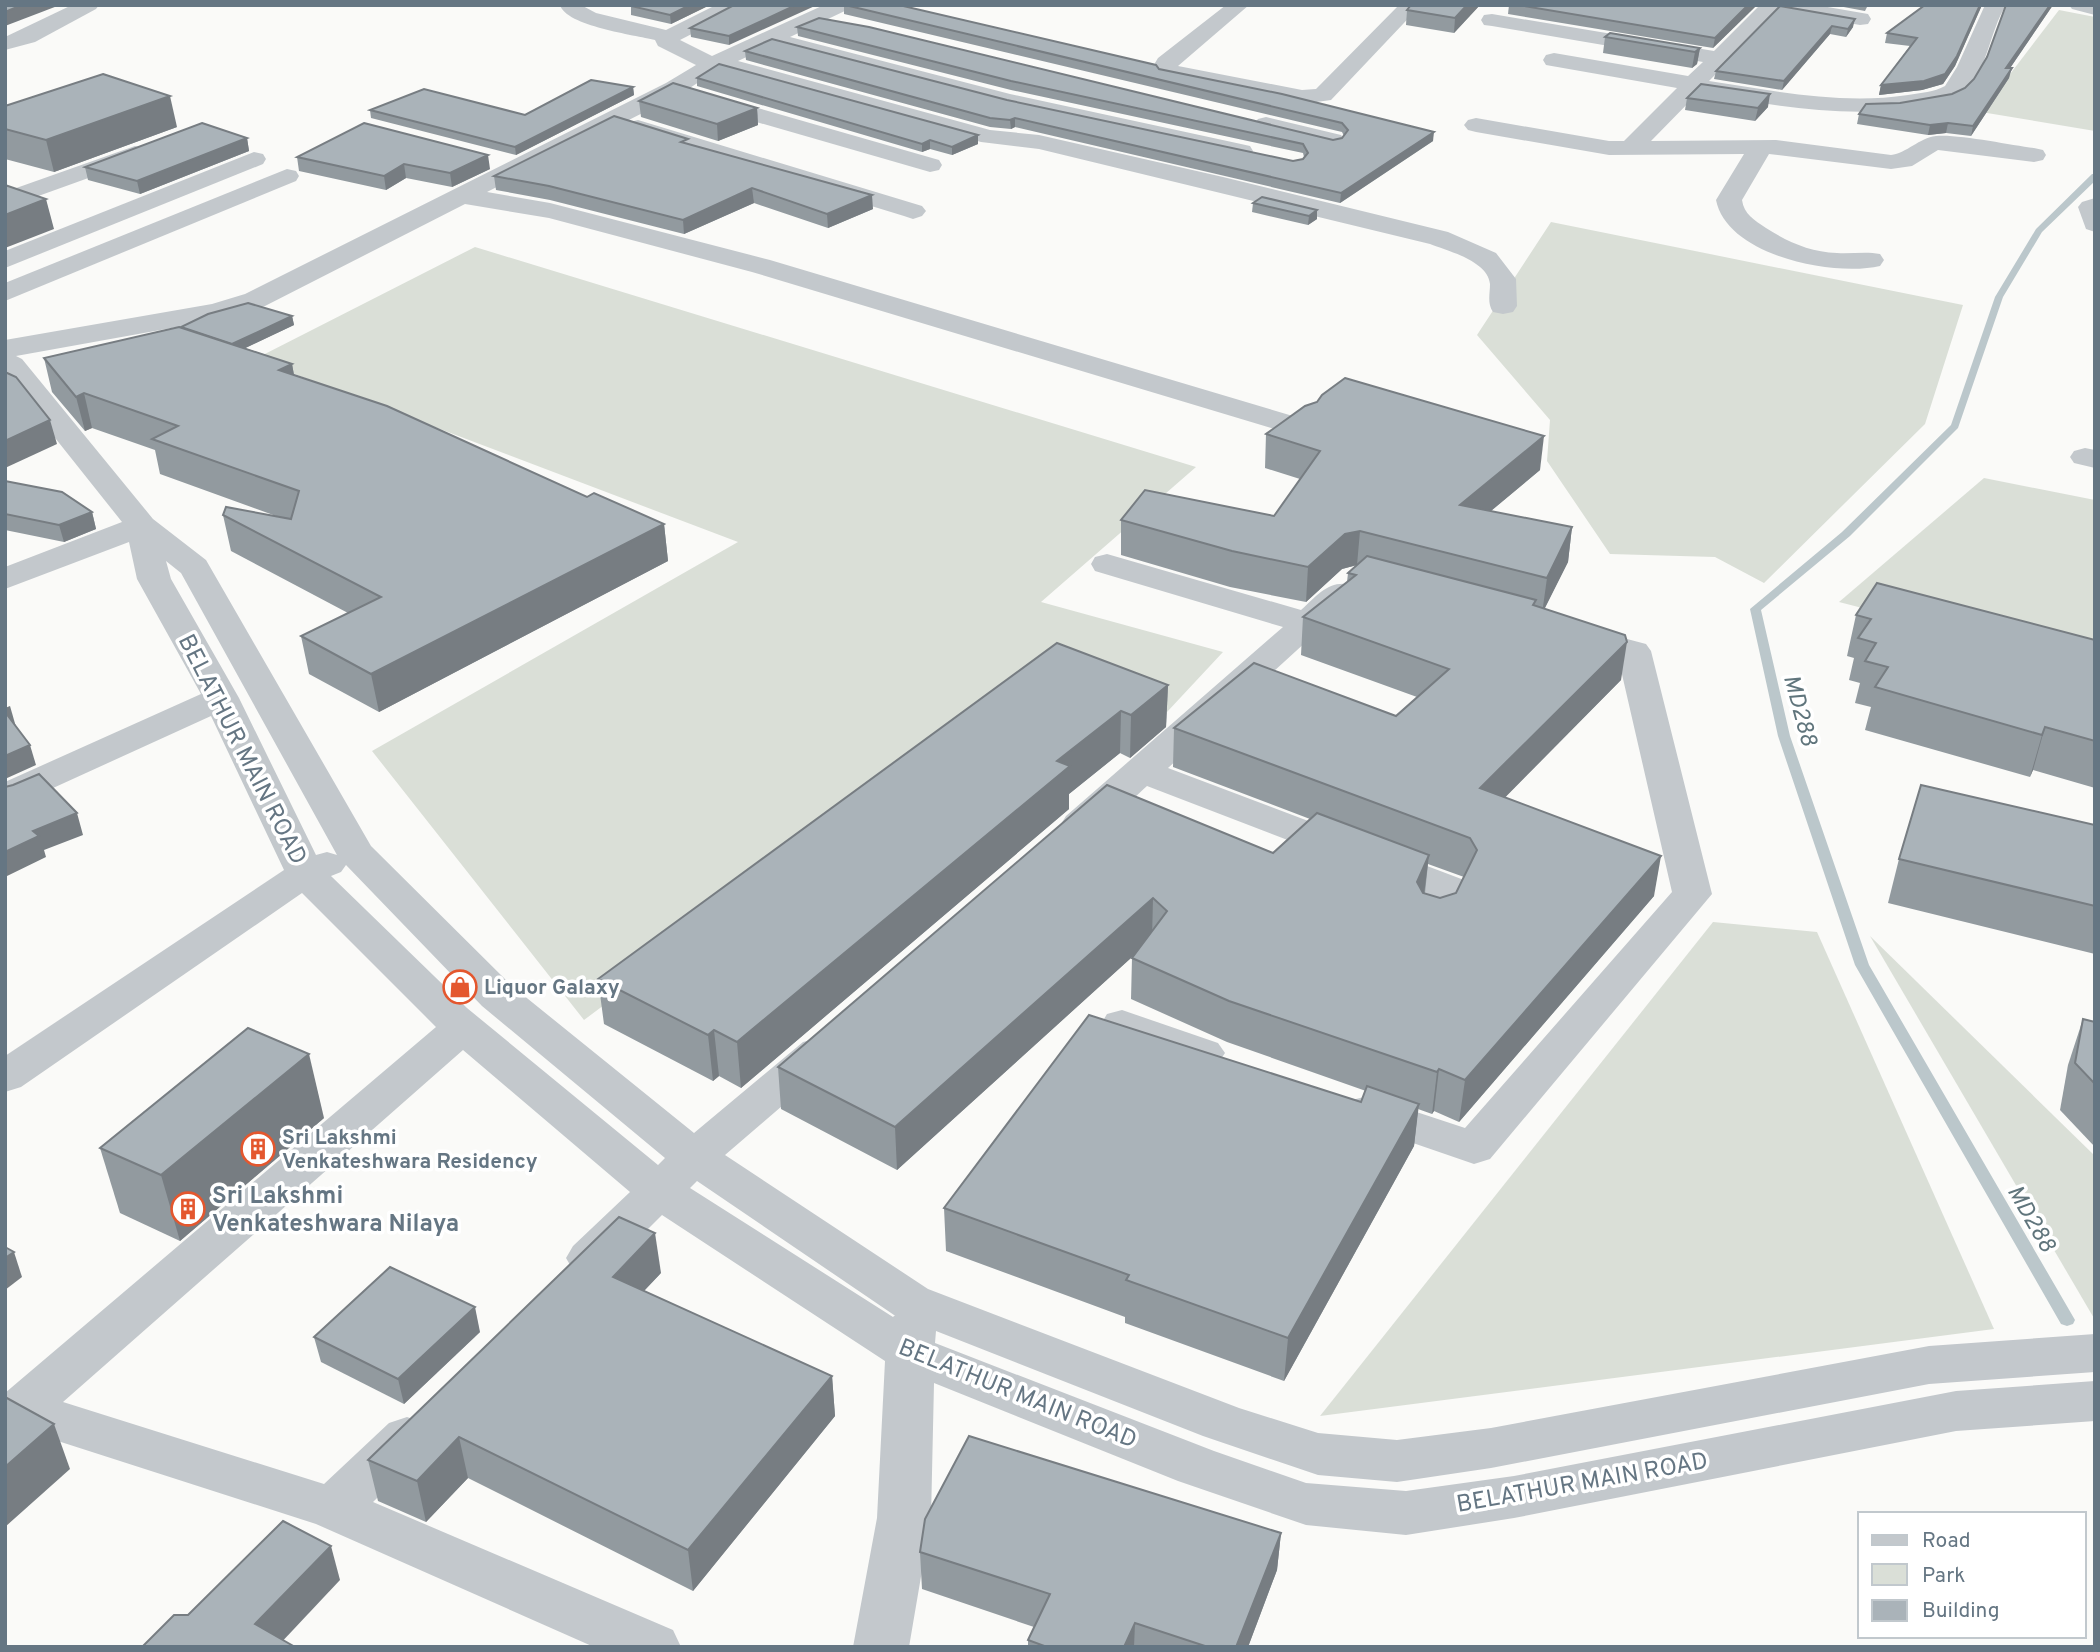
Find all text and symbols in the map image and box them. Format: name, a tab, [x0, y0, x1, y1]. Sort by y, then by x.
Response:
street label: BELATHUR MAIN ROAD	[170, 630, 312, 870]
water label: MD288	[1775, 672, 1822, 750]
shop icon: Liquor Galaxy	[441, 968, 479, 1006]
place label: Liquor Galaxy	[484, 975, 620, 1002]
place label: Sri Lakshmi Venkateshwara Residency	[282, 1125, 538, 1176]
building icon: Sri Lakshmi Venkateshwara Residency	[239, 1130, 277, 1168]
water label: MD288	[1999, 1181, 2061, 1259]
place label: Sri Lakshmi Venkateshwara Nilaya	[212, 1182, 459, 1240]
building icon: Sri Lakshmi Venkateshwara Nilaya	[169, 1190, 207, 1228]
street label: BELATHUR MAIN ROAD	[894, 1333, 1141, 1456]
street label: BELATHUR MAIN ROAD	[1454, 1447, 1710, 1521]
legend	[1858, 1512, 2086, 1638]
text: Road	[1922, 1528, 1971, 1555]
text: Park	[1922, 1563, 1965, 1590]
text: Building	[1922, 1598, 2000, 1625]

